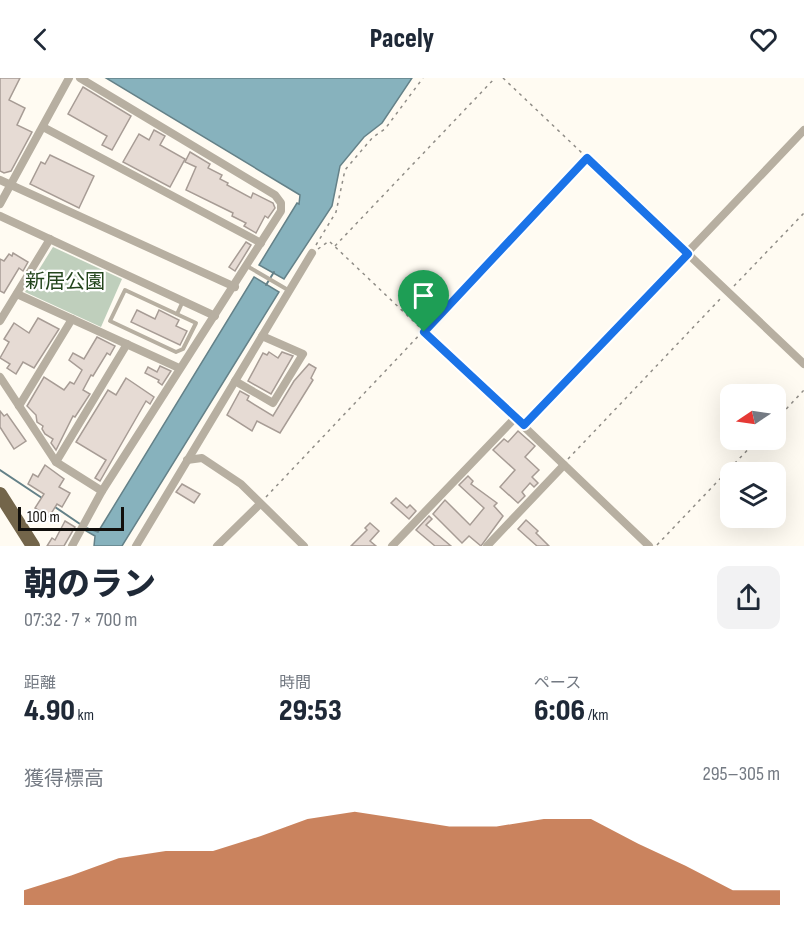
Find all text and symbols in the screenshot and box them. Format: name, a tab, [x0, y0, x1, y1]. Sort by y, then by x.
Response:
icon: back	[24, 23, 57, 56]
text: Pacely	[370, 23, 434, 55]
icon: heart	[747, 23, 780, 56]
park label: 新居公園	[25, 270, 105, 294]
pin	[398, 270, 449, 332]
icon: arrive	[407, 279, 440, 312]
north arrow	[720, 384, 786, 450]
map controls	[720, 384, 786, 528]
button: layers	[720, 462, 786, 528]
scale bar	[18, 504, 124, 532]
text: 100 m	[27, 508, 60, 527]
text: 朝のラン	[24, 565, 156, 605]
button: share	[717, 566, 780, 629]
text: 07:32 · 7 × 700 m	[24, 608, 137, 632]
text: 距離	[24, 674, 56, 693]
text: 時間	[279, 674, 311, 693]
text: ペース	[534, 674, 581, 693]
text: 4.90	[24, 693, 75, 729]
text: 29:53	[279, 693, 342, 729]
text: 6:06	[534, 693, 585, 729]
text: km	[75, 706, 94, 725]
text: /km	[585, 706, 608, 725]
text: 295–305 m	[702, 762, 780, 786]
text: 獲得標高	[24, 767, 104, 791]

